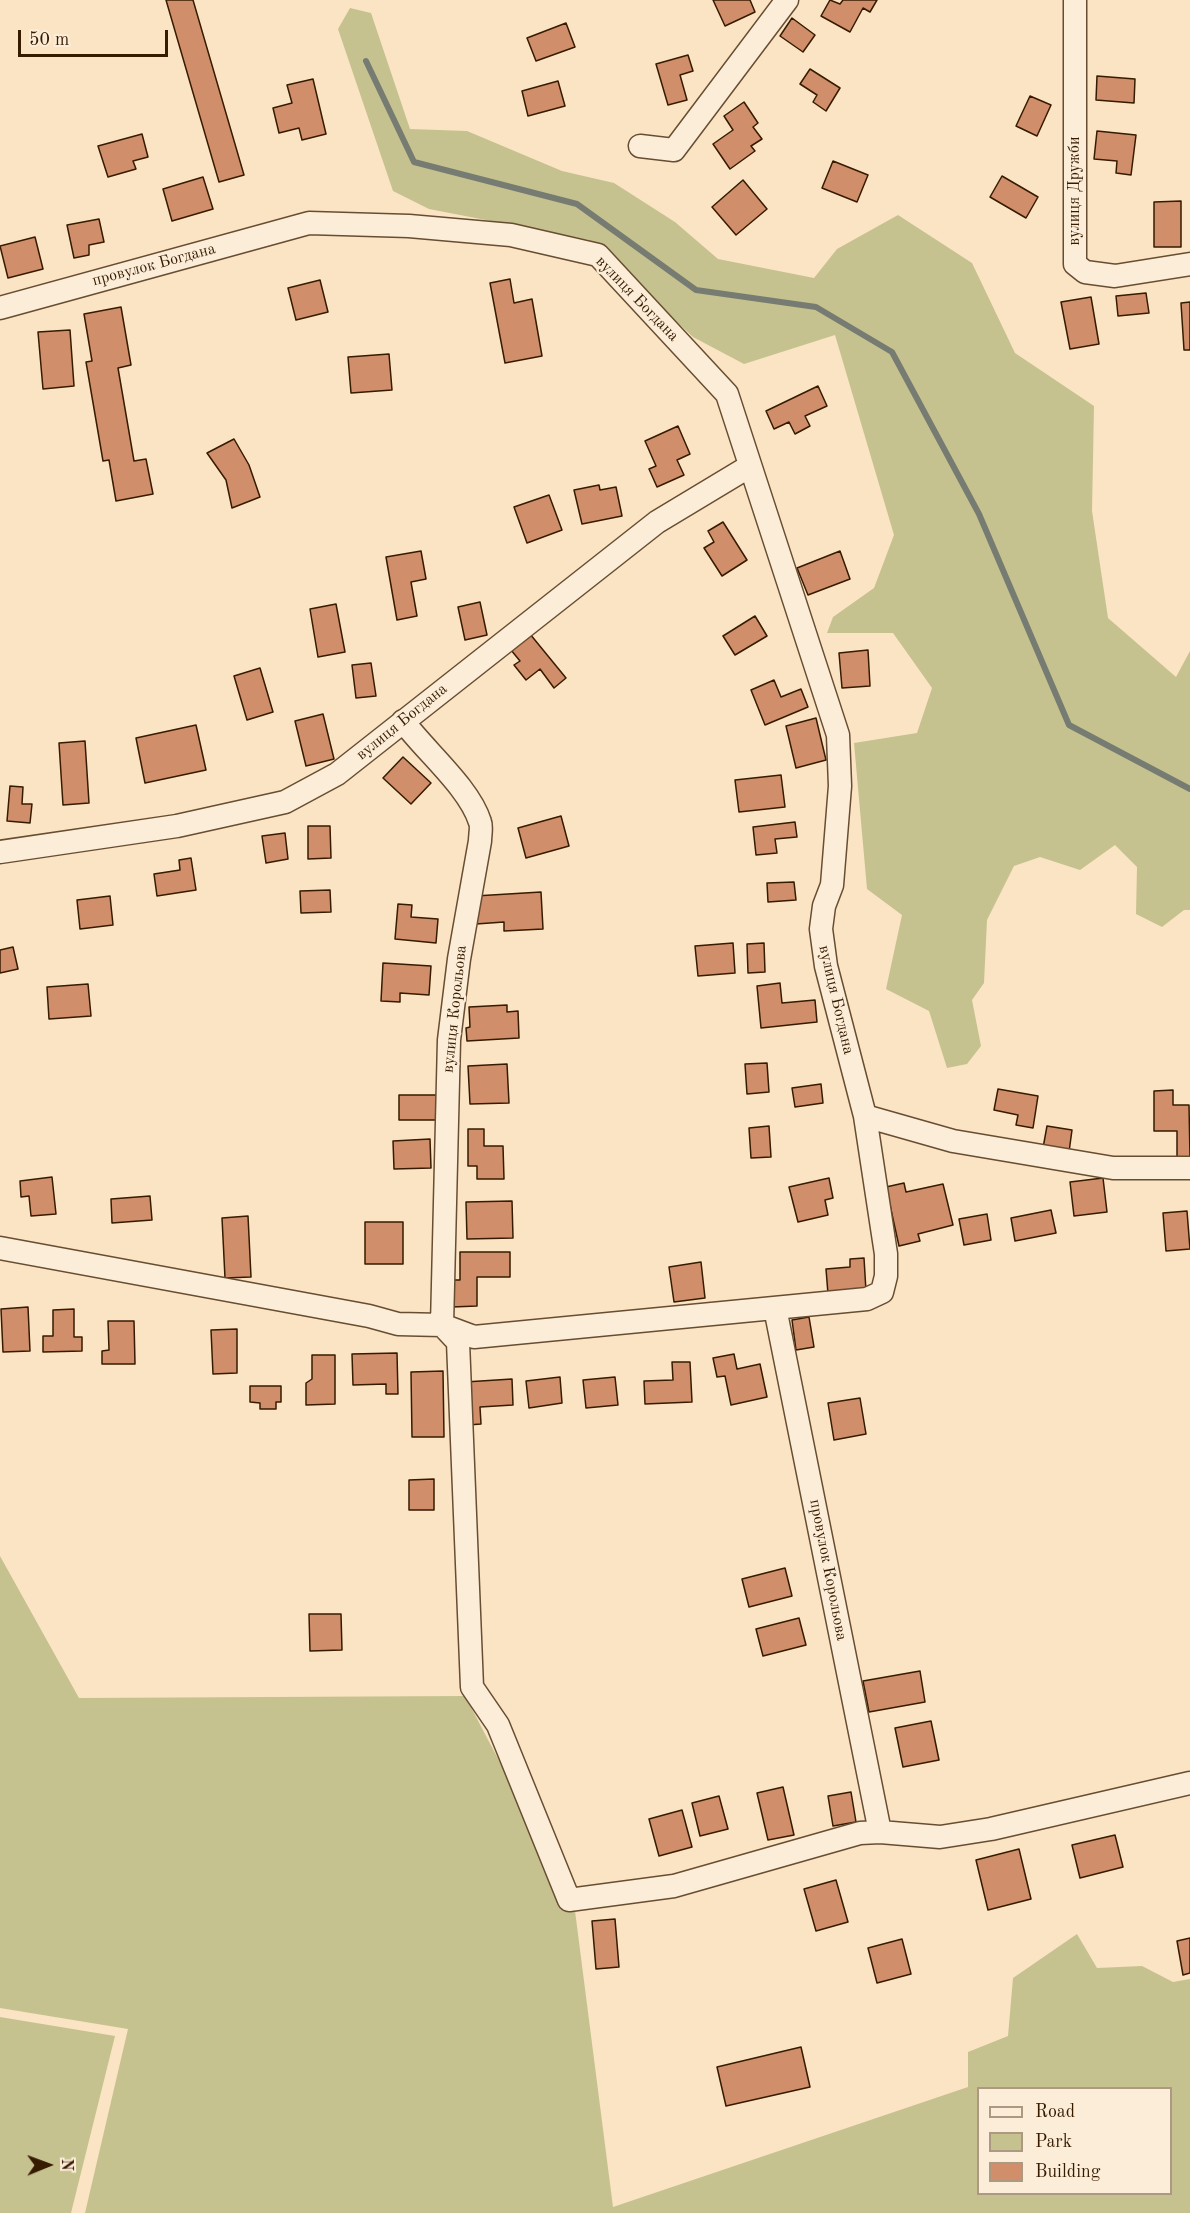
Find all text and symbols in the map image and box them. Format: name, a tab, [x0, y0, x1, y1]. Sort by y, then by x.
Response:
scale bar	[21, 18, 171, 56]
text: 50 m	[29, 31, 69, 49]
street label: вулиця Дружби	[1065, 136, 1085, 246]
street label: провулок Богдана	[90, 239, 218, 291]
street label: вулиця Богдана	[591, 252, 683, 346]
street label: вулиця Богдана	[353, 679, 451, 765]
street label: вулиця Богдана	[814, 943, 858, 1057]
street label: вулиця Корольова	[439, 944, 471, 1074]
street label: провулок Корольова	[805, 1498, 851, 1642]
legend	[977, 2087, 1172, 2195]
text: Road	[1035, 2103, 1075, 2121]
text: Park	[1035, 2133, 1072, 2151]
north arrow	[18, 2135, 78, 2195]
text: N	[58, 2158, 74, 2171]
text: Building	[1035, 2163, 1100, 2181]

